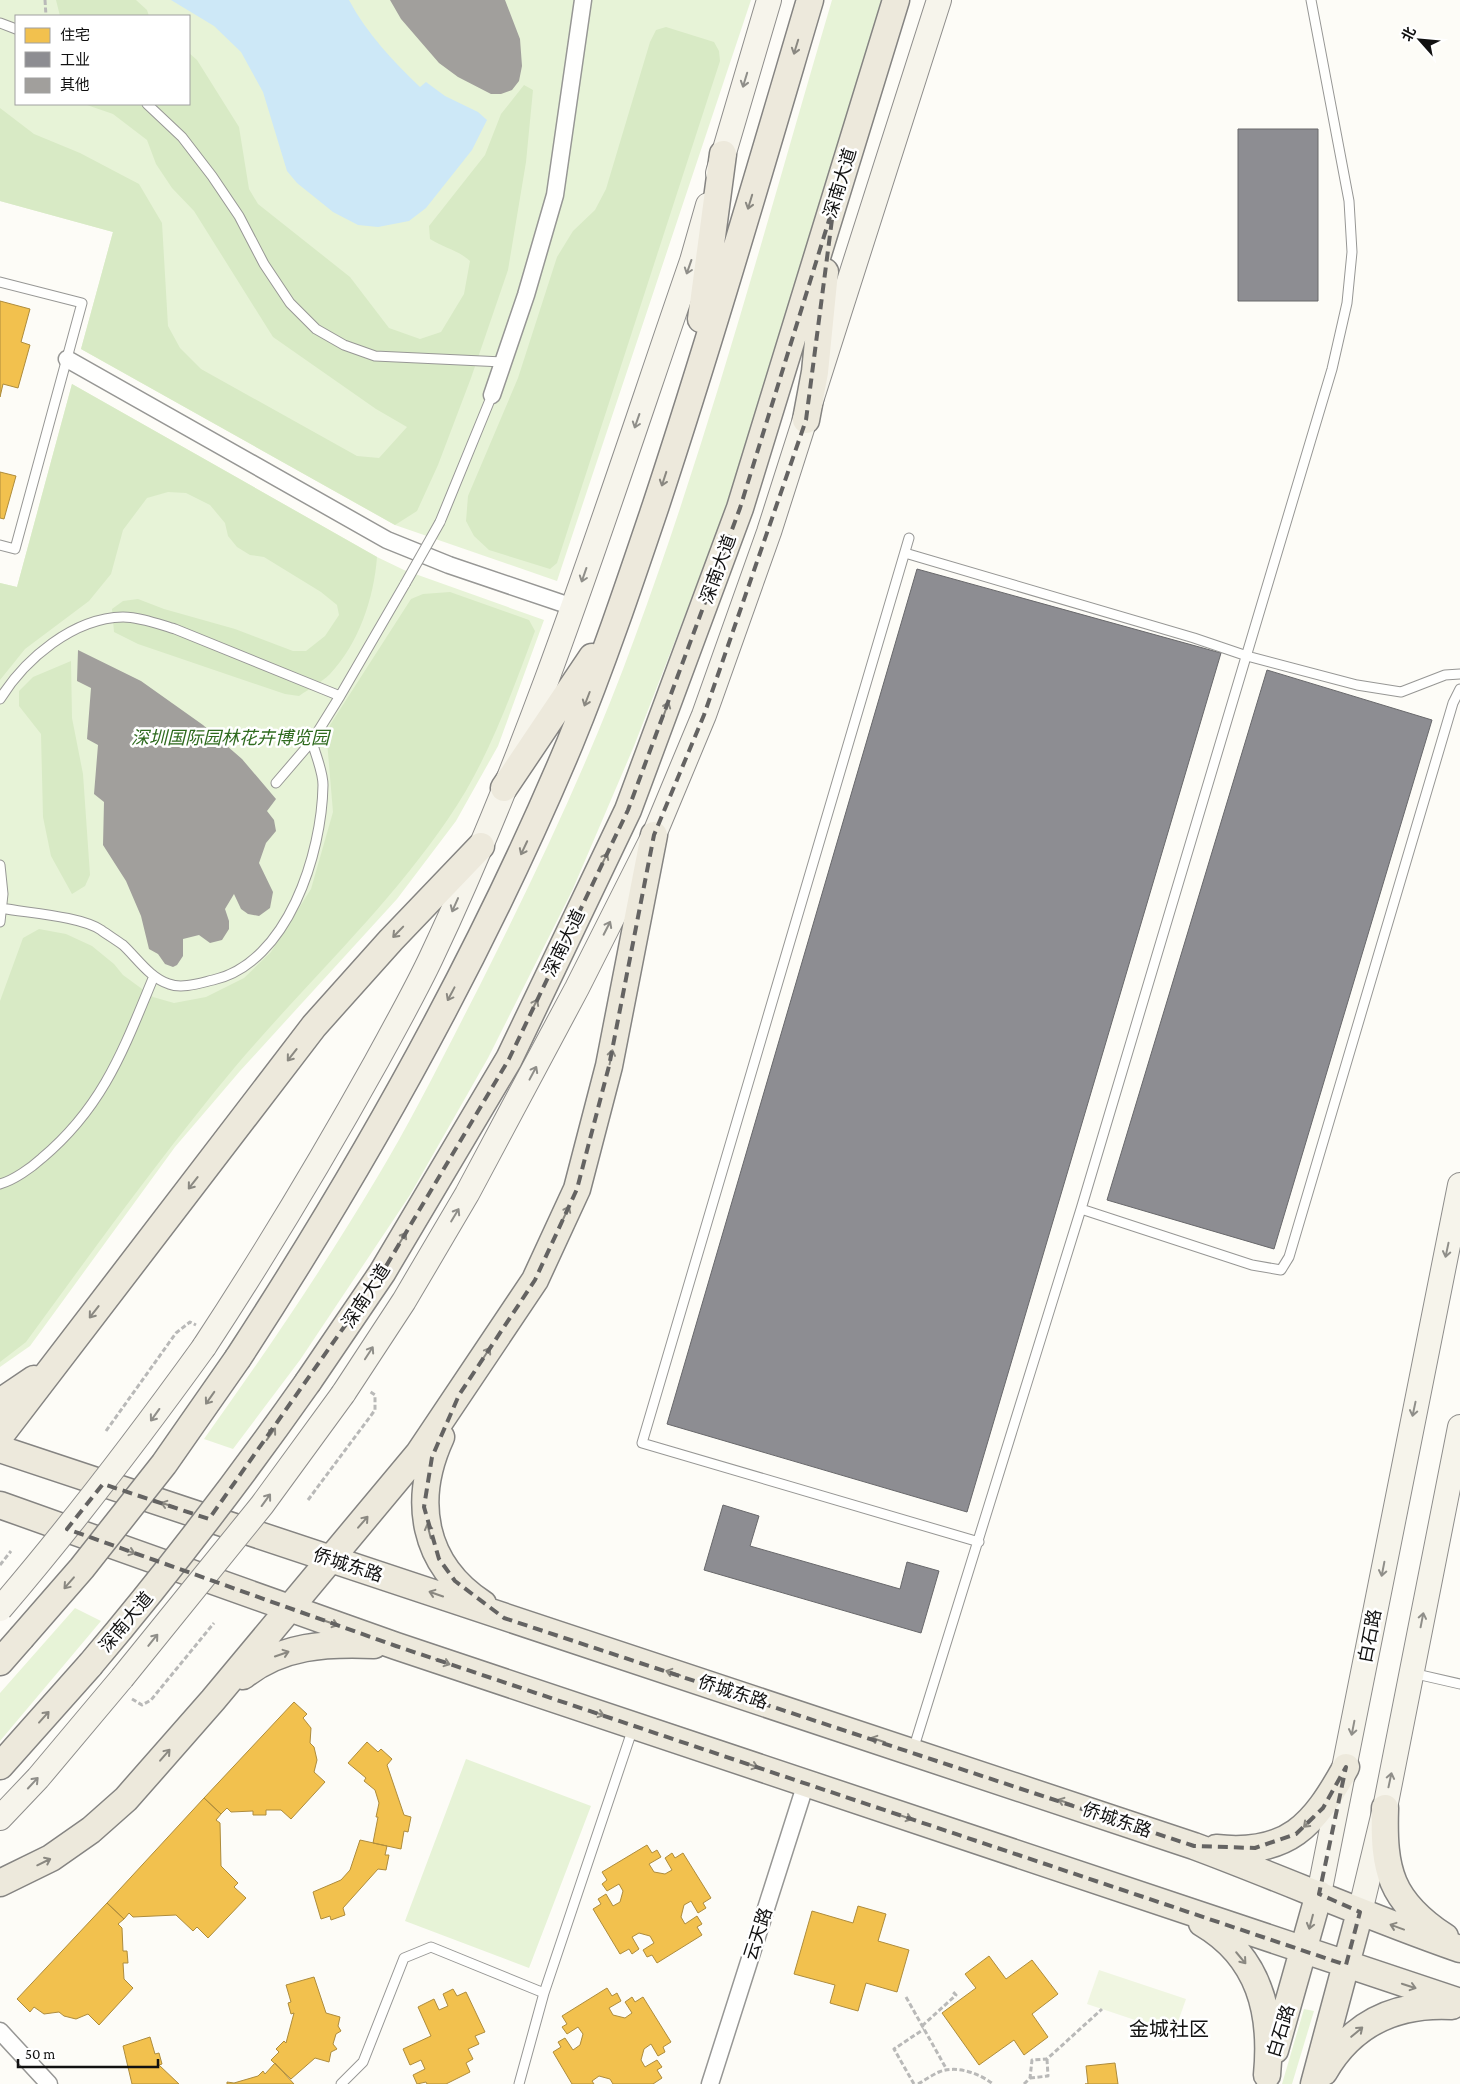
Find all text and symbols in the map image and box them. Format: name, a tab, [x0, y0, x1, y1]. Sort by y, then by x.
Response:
legend	[15, 15, 190, 105]
north arrow	[1395, 15, 1445, 65]
text: 北	[1398, 24, 1419, 44]
text: 住宅	[60, 27, 90, 43]
one-way arrow	[791, 38, 801, 54]
text: 工业	[60, 52, 90, 68]
one-way arrow	[740, 72, 750, 88]
text: 其他	[60, 77, 90, 93]
street label: 深南大道	[820, 146, 860, 220]
one-way arrow	[744, 194, 754, 210]
one-way arrow	[684, 259, 694, 275]
one-way arrow	[631, 413, 641, 429]
one-way arrow	[659, 471, 668, 487]
street label: 深南大道	[696, 532, 740, 606]
one-way arrow	[579, 566, 588, 582]
one-way arrow	[582, 690, 591, 706]
one-way arrow	[662, 702, 671, 718]
park label: 深圳国际园林花卉博览园	[131, 728, 332, 748]
one-way arrow	[519, 840, 528, 855]
one-way arrow	[600, 853, 609, 868]
one-way arrow	[449, 897, 459, 912]
street label: 深南大道	[539, 906, 589, 980]
one-way arrow	[603, 921, 612, 936]
one-way arrow	[392, 925, 404, 938]
one-way arrow	[446, 986, 456, 1001]
one-way arrow	[530, 999, 539, 1014]
one-way arrow	[287, 1048, 298, 1061]
one-way arrow	[606, 1050, 616, 1066]
one-way arrow	[528, 1065, 538, 1080]
one-way arrow	[188, 1176, 198, 1190]
one-way arrow	[561, 1206, 571, 1221]
one-way arrow	[450, 1208, 460, 1223]
one-way arrow	[398, 1232, 408, 1246]
one-way arrow	[1441, 1241, 1451, 1257]
street label: 深南大道	[338, 1260, 394, 1332]
one-way arrow	[89, 1305, 99, 1319]
one-way arrow	[365, 1347, 375, 1361]
one-way arrow	[481, 1348, 491, 1362]
one-way arrow	[205, 1391, 215, 1405]
one-way arrow	[1409, 1401, 1418, 1417]
one-way arrow	[150, 1407, 160, 1421]
one-way arrow	[266, 1427, 276, 1441]
one-way arrow	[260, 1494, 271, 1507]
one-way arrow	[160, 1500, 176, 1510]
one-way arrow	[357, 1516, 368, 1529]
one-way arrow	[423, 1524, 433, 1540]
street label: 侨城东路	[311, 1544, 385, 1586]
one-way arrow	[120, 1547, 136, 1556]
one-way arrow	[1378, 1560, 1388, 1576]
one-way arrow	[63, 1576, 75, 1589]
street label: 深南大道	[95, 1588, 157, 1656]
one-way arrow	[428, 1589, 444, 1599]
street label: 白石路	[1355, 1608, 1385, 1664]
one-way arrow	[1418, 1613, 1428, 1629]
one-way arrow	[323, 1619, 338, 1628]
one-way arrow	[147, 1634, 159, 1647]
one-way arrow	[274, 1649, 289, 1658]
one-way arrow	[434, 1657, 450, 1667]
one-way arrow	[666, 1668, 682, 1677]
street label: 侨城东路	[696, 1671, 770, 1713]
one-way arrow	[589, 1709, 604, 1718]
one-way arrow	[38, 1710, 50, 1723]
one-way arrow	[1348, 1720, 1357, 1736]
one-way arrow	[870, 1734, 886, 1744]
one-way arrow	[159, 1748, 171, 1761]
one-way arrow	[743, 1761, 758, 1770]
one-way arrow	[1386, 1772, 1396, 1788]
one-way arrow	[27, 1776, 39, 1789]
one-way arrow	[1057, 1797, 1073, 1807]
street label: 侨城东路	[1080, 1799, 1154, 1841]
one-way arrow	[897, 1812, 913, 1822]
one-way arrow	[1303, 1816, 1316, 1828]
one-way arrow	[36, 1856, 51, 1866]
street label: 云天路	[740, 1905, 776, 1963]
one-way arrow	[1306, 1914, 1316, 1930]
one-way arrow	[1390, 1922, 1406, 1931]
one-way arrow	[1236, 1952, 1247, 1965]
one-way arrow	[1401, 1981, 1417, 1991]
street label: 白石路	[1264, 2002, 1298, 2060]
district label: 金城社区	[1129, 2018, 1209, 2040]
one-way arrow	[1351, 2026, 1364, 2037]
scale bar	[18, 2036, 158, 2068]
text: 50 m	[25, 2046, 55, 2062]

